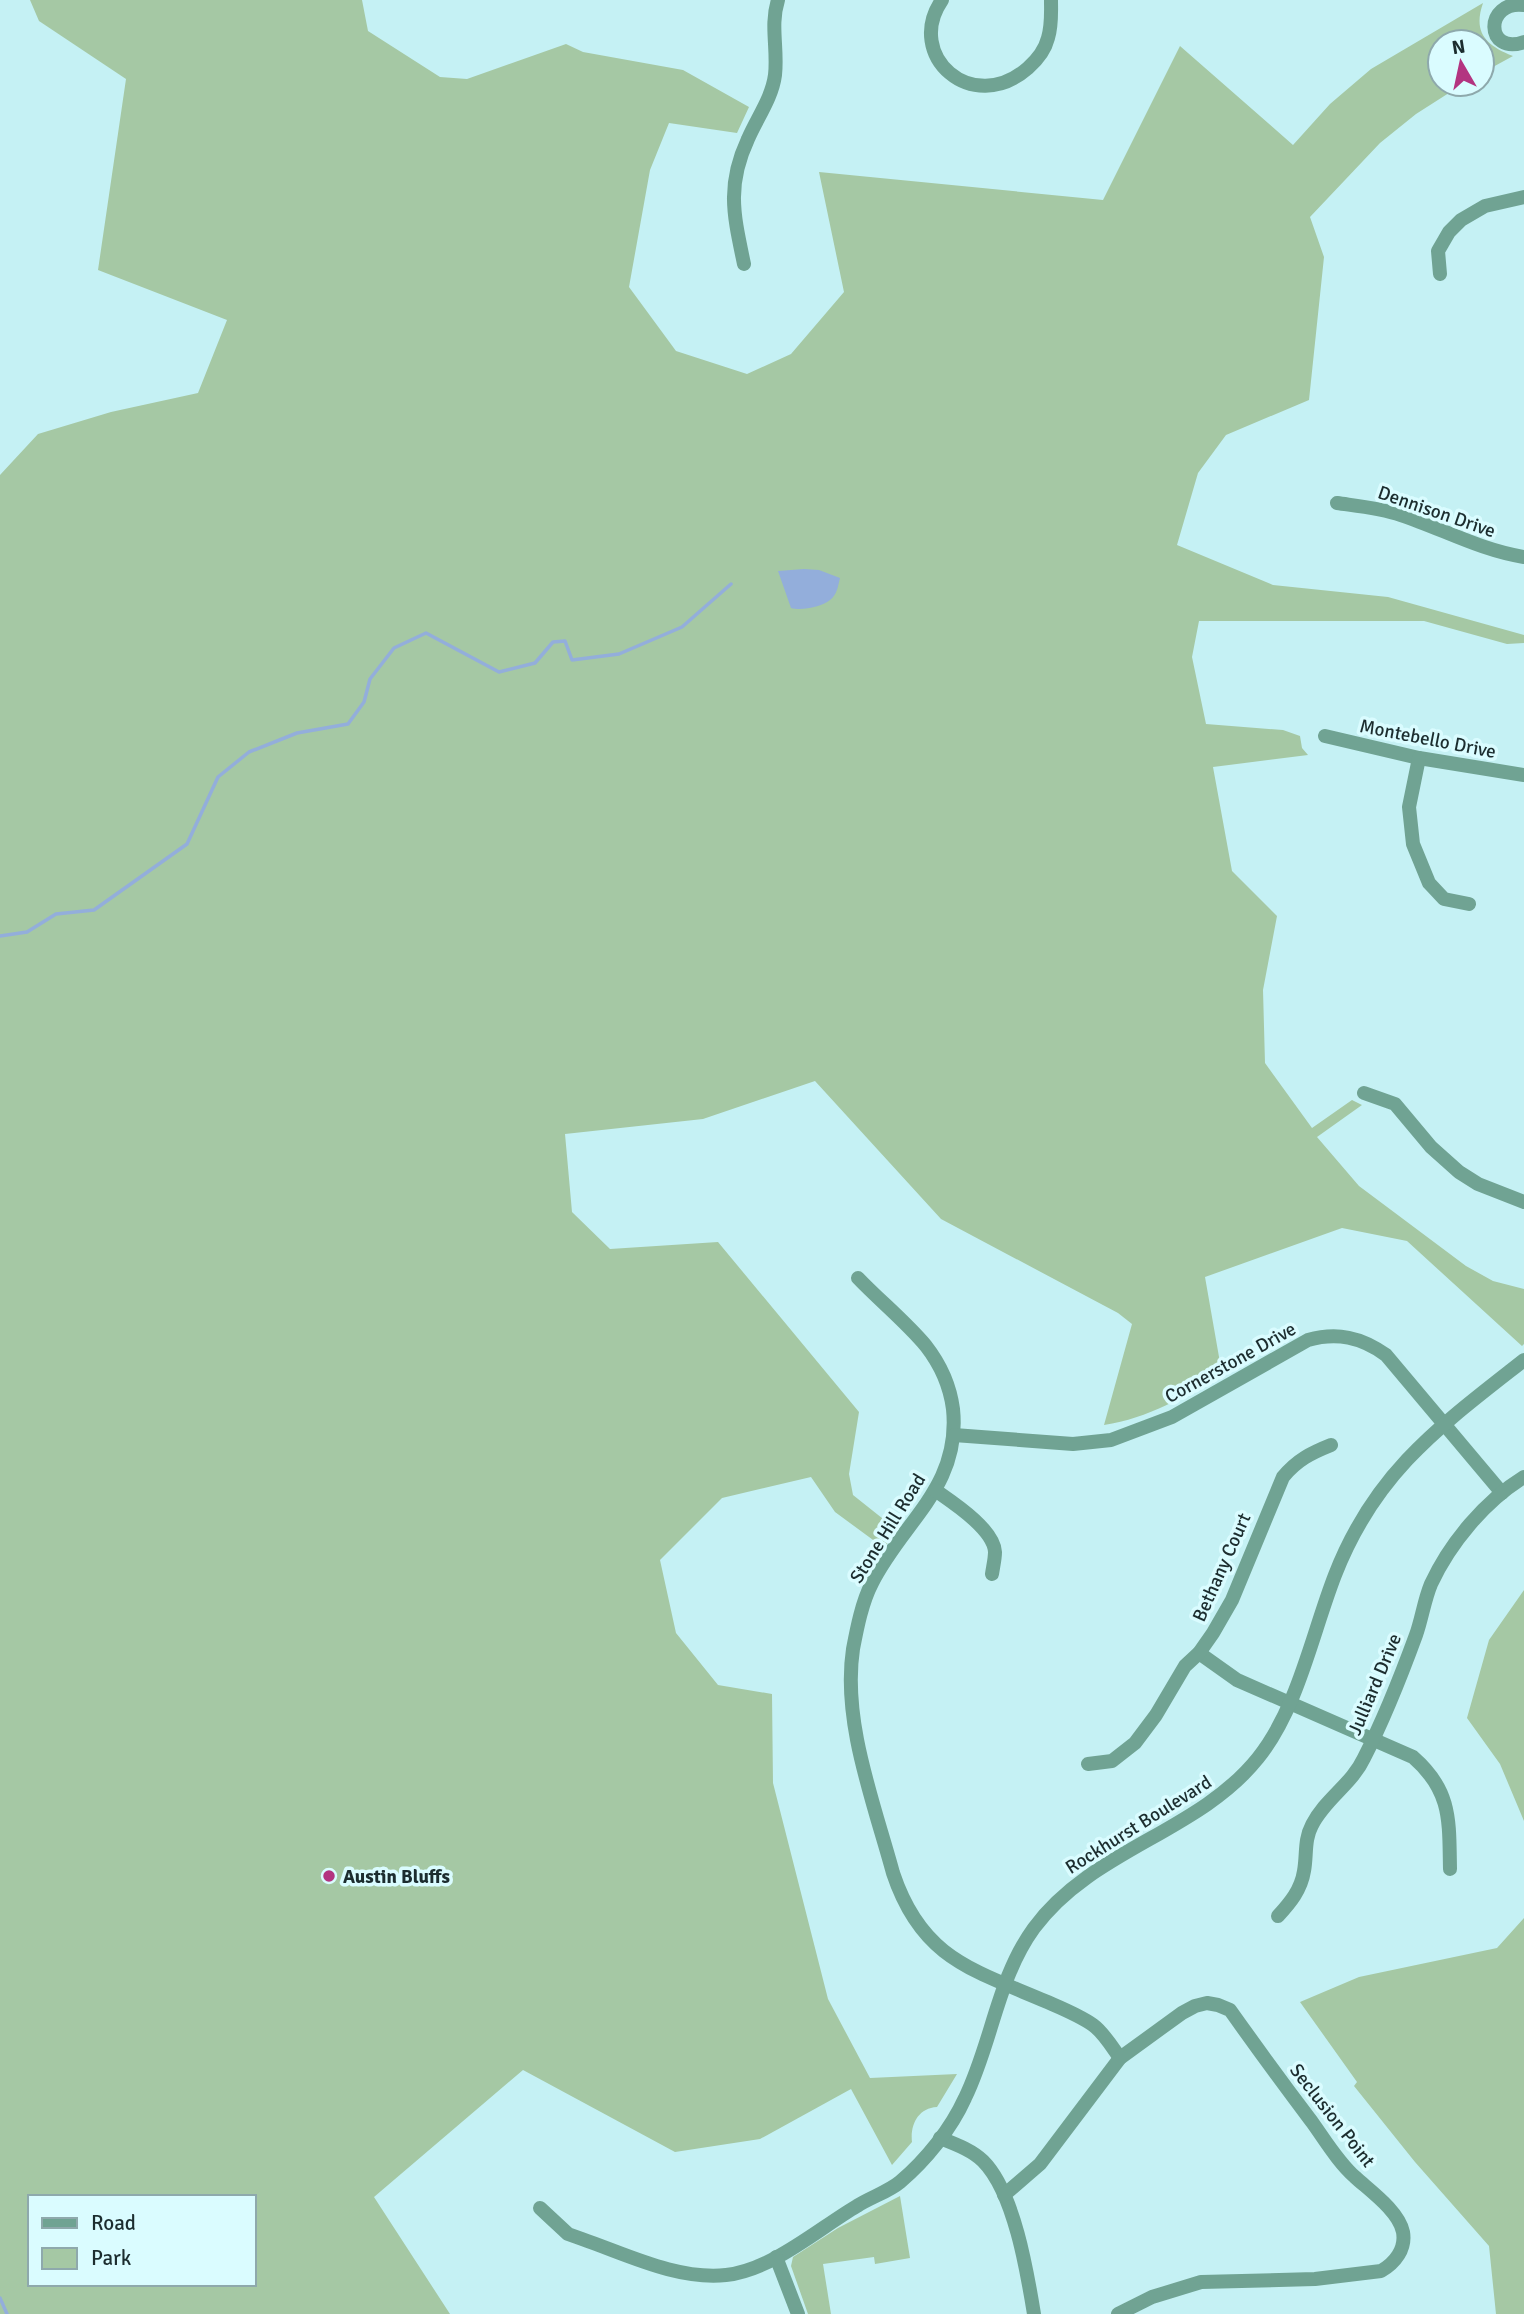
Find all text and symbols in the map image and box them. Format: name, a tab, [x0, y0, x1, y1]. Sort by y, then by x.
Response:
north arrow	[1426, 28, 1496, 98]
text: N	[1450, 34, 1467, 60]
street label: Dennison Drive	[1375, 481, 1499, 543]
street label: Montebello Drive	[1358, 714, 1498, 764]
street label: Cornerstone Drive	[1161, 1317, 1300, 1409]
street label: Stone Hill Road	[845, 1469, 931, 1588]
street label: Bethany Court	[1187, 1509, 1257, 1625]
street label: Julliard Drive	[1343, 1630, 1407, 1739]
street label: Rockhurst Boulevard	[1061, 1770, 1216, 1880]
place label: Austin Bluffs	[343, 1865, 450, 1889]
marker: Austin Bluffs	[321, 1868, 337, 1884]
street label: Seclusion Point	[1284, 2059, 1380, 2173]
legend	[28, 2195, 256, 2286]
text: Road	[91, 2210, 136, 2236]
text: Park	[91, 2245, 132, 2271]

